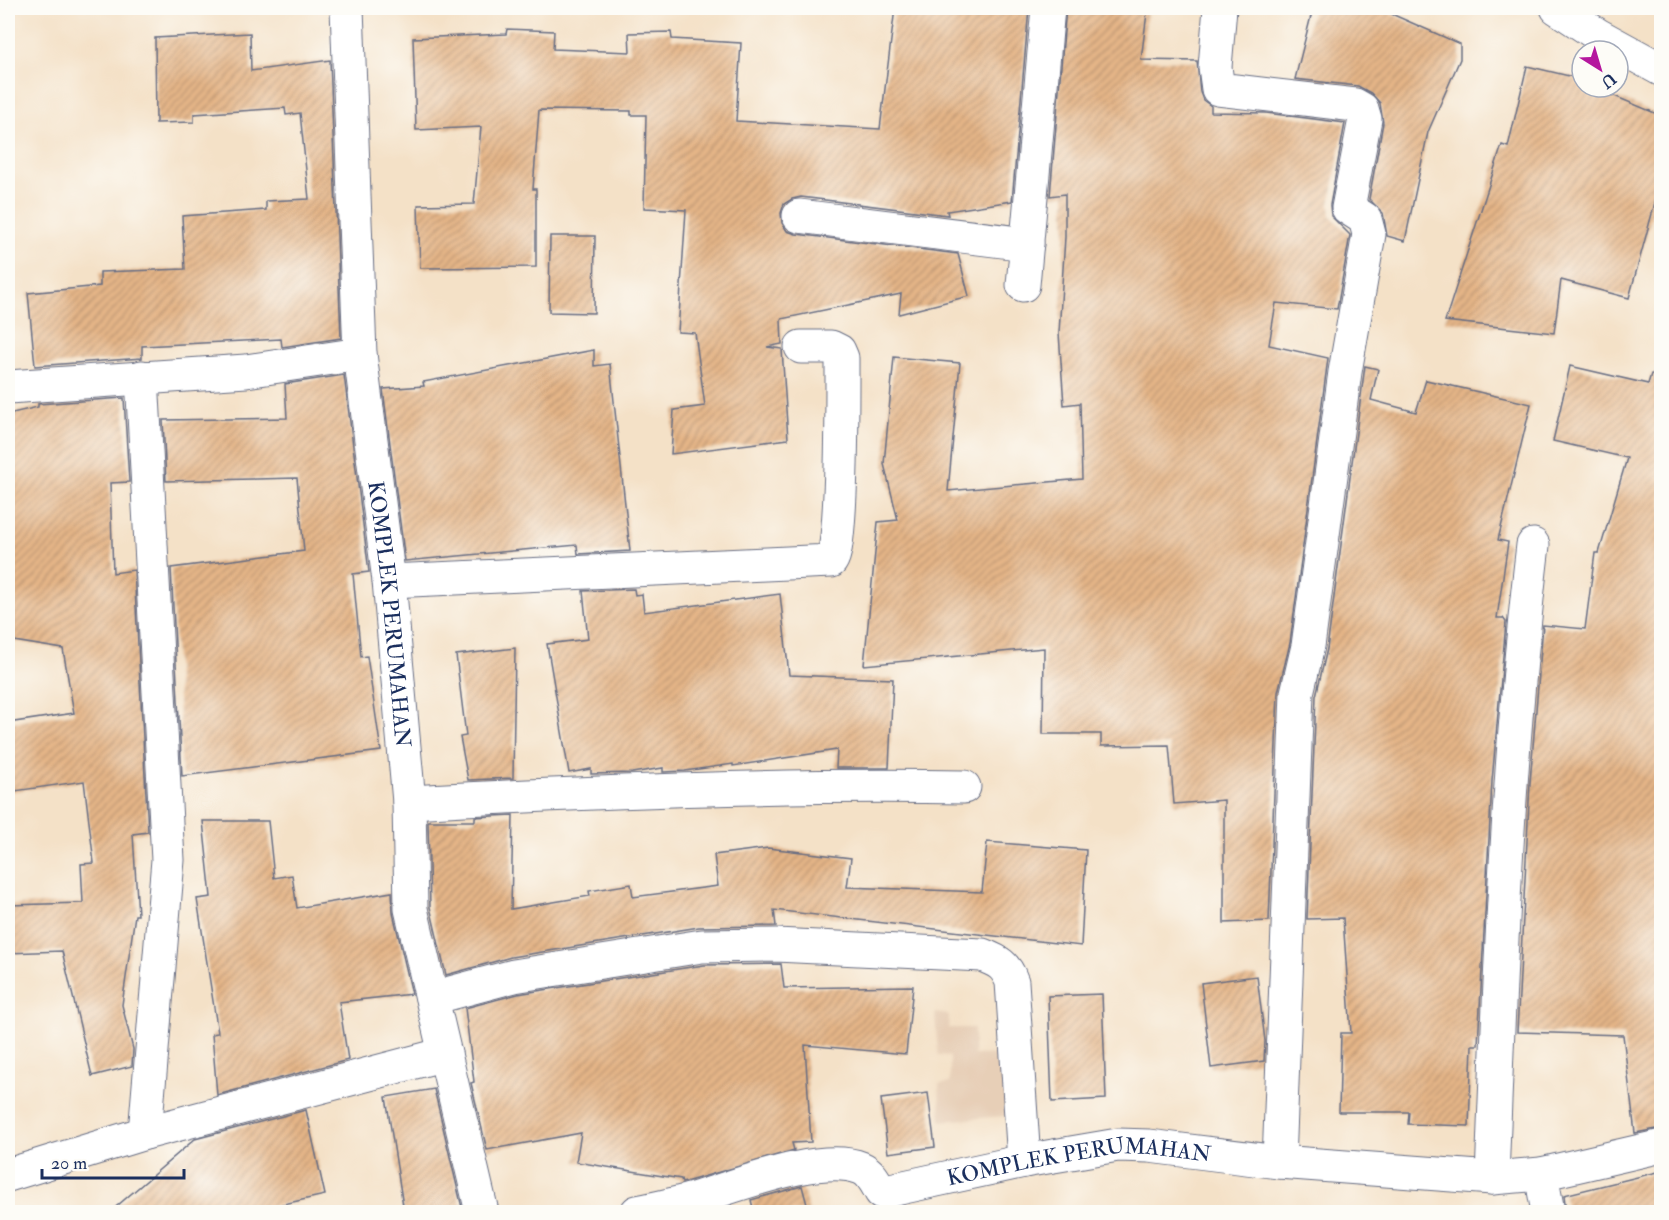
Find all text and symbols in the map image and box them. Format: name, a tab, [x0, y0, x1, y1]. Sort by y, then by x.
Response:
north arrow	[1570, 39, 1630, 99]
text: U	[1597, 68, 1620, 93]
street label: KOMPLEK PERUMAHAN	[361, 479, 417, 749]
street label: KOMPLEK PERUMAHAN	[944, 1131, 1213, 1192]
scale bar	[42, 1142, 184, 1180]
text: 20 m	[51, 1152, 87, 1175]

